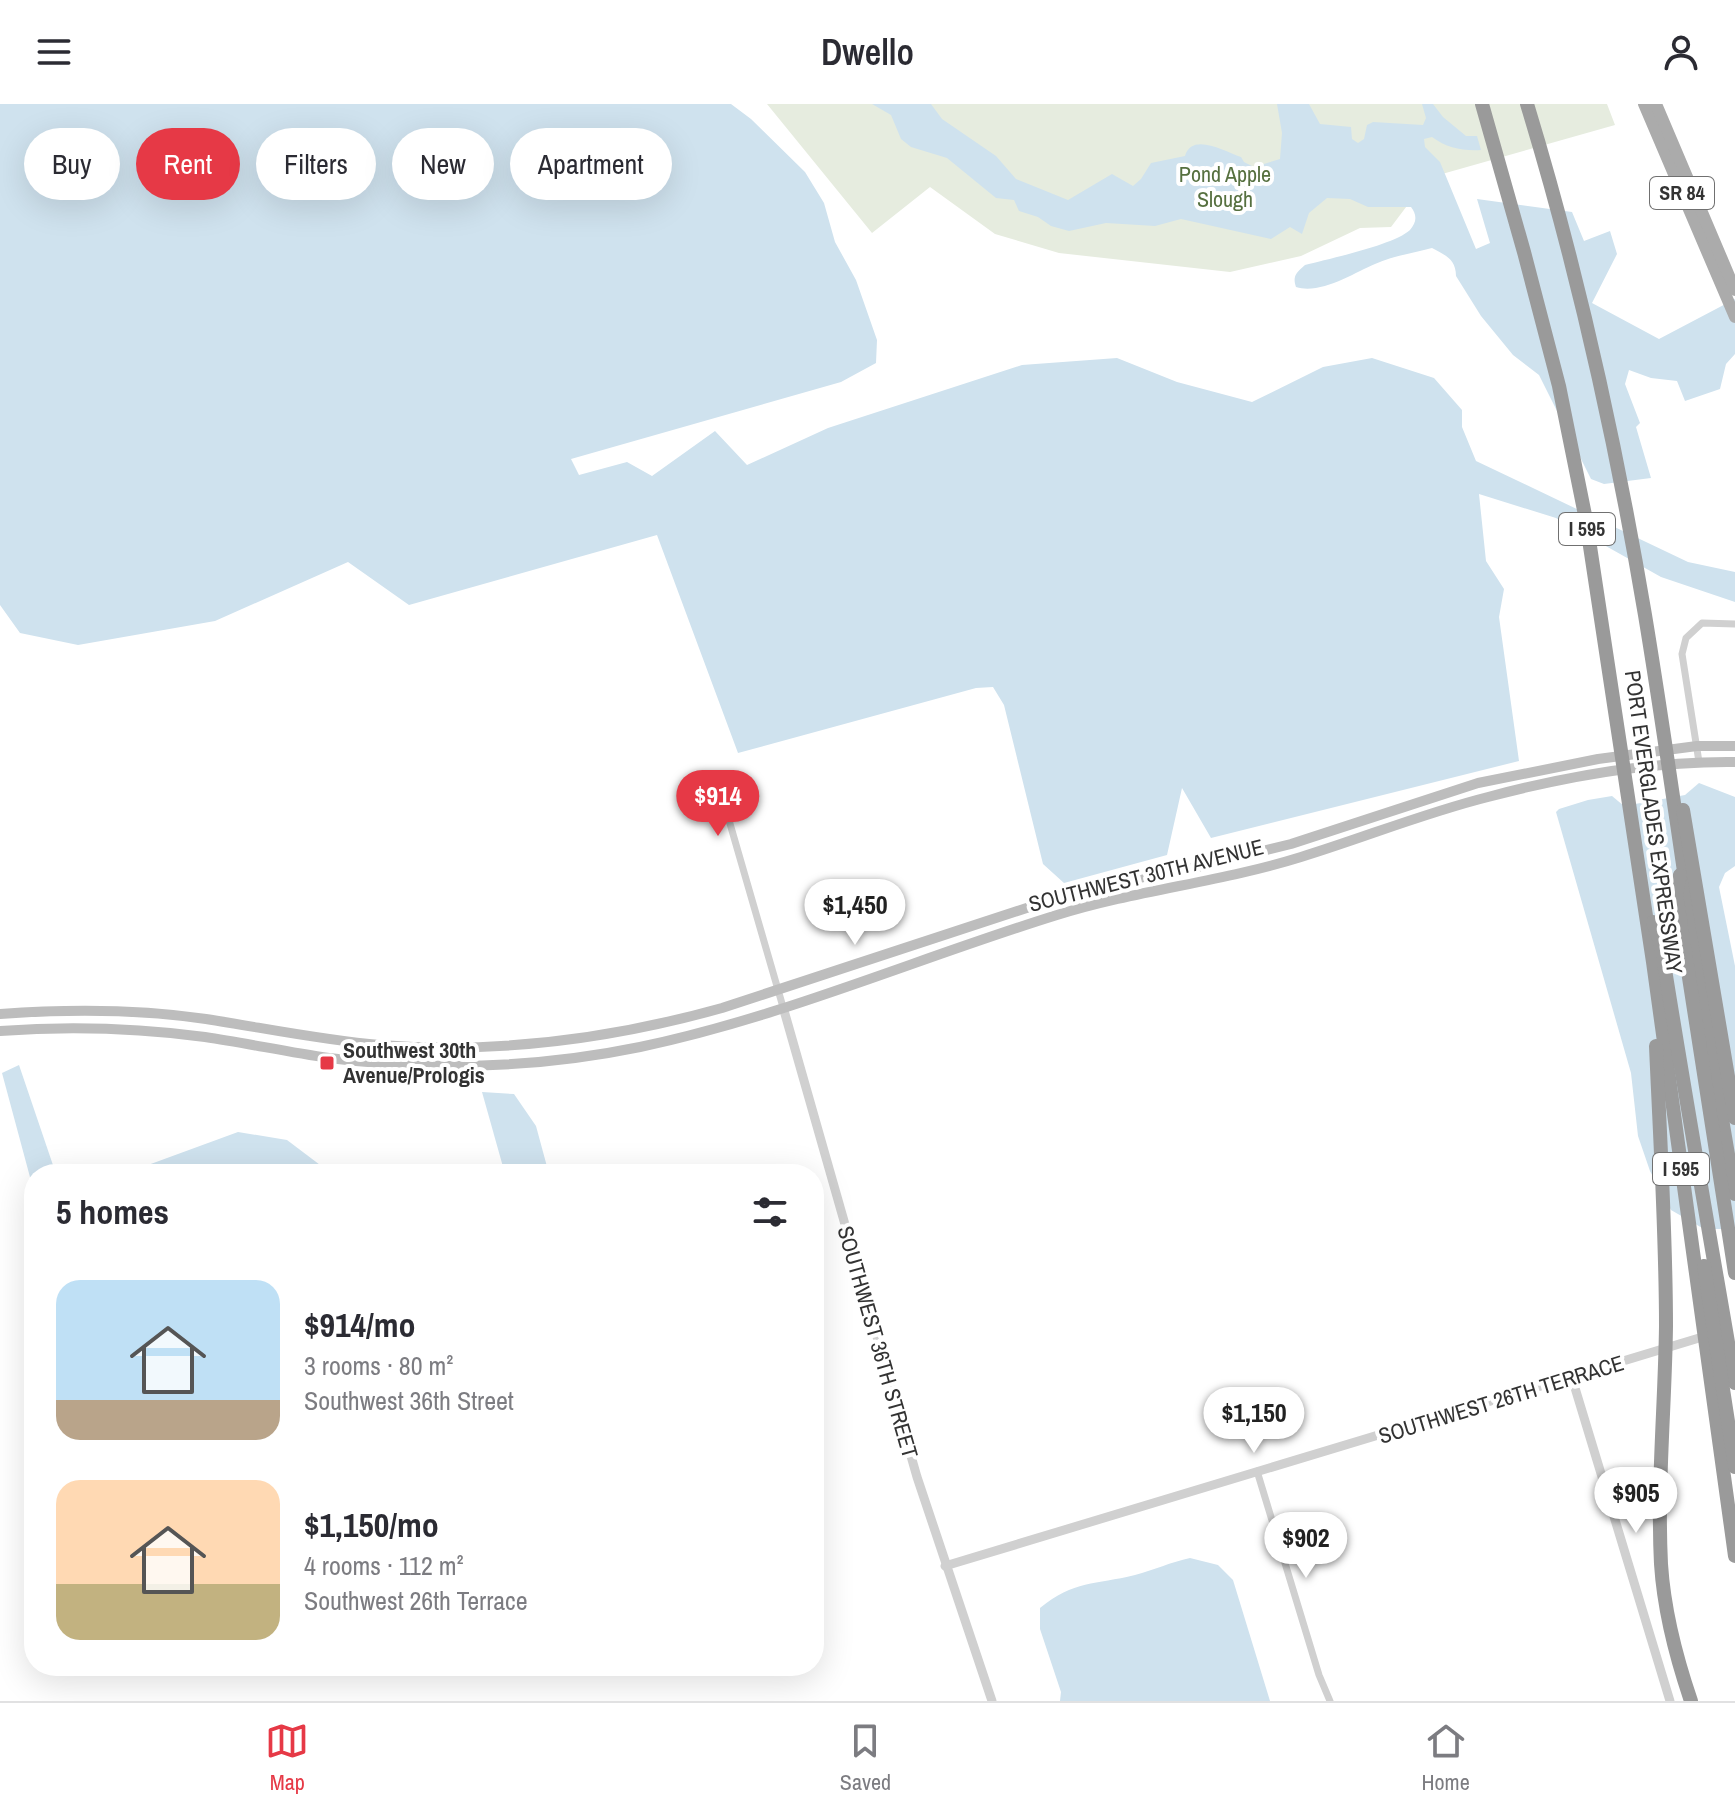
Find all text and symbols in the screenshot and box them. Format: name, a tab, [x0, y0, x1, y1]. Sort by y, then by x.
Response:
text: Dwello	[821, 28, 914, 76]
icon: menu	[32, 30, 76, 74]
icon: person	[1659, 30, 1703, 74]
chip: Buy	[24, 128, 120, 200]
chip: Rent	[136, 128, 240, 200]
chip: Filters	[256, 128, 376, 200]
chip: New	[392, 128, 494, 200]
chip: Apartment	[510, 128, 672, 200]
park label: Pond Apple Slough	[1179, 159, 1271, 214]
road number: SR 84	[1650, 177, 1714, 209]
road number: I 595	[1559, 513, 1615, 545]
street label: PORT EVERGLADES EXPRESSWAY	[1618, 668, 1690, 976]
pin: $914	[671, 770, 765, 838]
text: $914	[694, 778, 742, 813]
street label: SOUTHWEST 30TH AVENUE	[1025, 831, 1267, 919]
pin: $1,450	[790, 879, 920, 947]
text: $1,450	[822, 887, 888, 922]
place label: Southwest 30th Avenue/Prologis	[343, 1035, 485, 1090]
marker: Southwest 30th Avenue/Prologis	[318, 1054, 336, 1072]
road number: I 595	[1653, 1153, 1709, 1185]
text: 5 homes	[56, 1189, 169, 1235]
icon: filters	[748, 1190, 792, 1234]
street label: SOUTHWEST 36TH STREET	[830, 1222, 926, 1462]
text: $914/mo	[304, 1302, 416, 1348]
icon: home	[120, 1312, 216, 1408]
street label: SOUTHWEST 26TH TERRACE	[1375, 1347, 1627, 1451]
text: 3 rooms · 80 m²	[304, 1348, 453, 1383]
text: Southwest 36th Street	[304, 1383, 514, 1418]
pin: $1,150	[1189, 1387, 1319, 1455]
text: $1,150	[1221, 1395, 1287, 1430]
pin: $905	[1589, 1467, 1683, 1535]
text: $905	[1612, 1475, 1660, 1510]
text: $1,150/mo	[304, 1502, 439, 1548]
icon: home	[120, 1512, 216, 1608]
pin: $902	[1259, 1512, 1353, 1580]
text: $902	[1282, 1520, 1330, 1555]
text: 4 rooms · 112 m²	[304, 1548, 464, 1583]
text: Southwest 26th Terrace	[304, 1583, 528, 1618]
tab: Map	[265, 1719, 309, 1797]
tab: Saved	[840, 1719, 891, 1797]
tab: Home	[1422, 1719, 1470, 1797]

